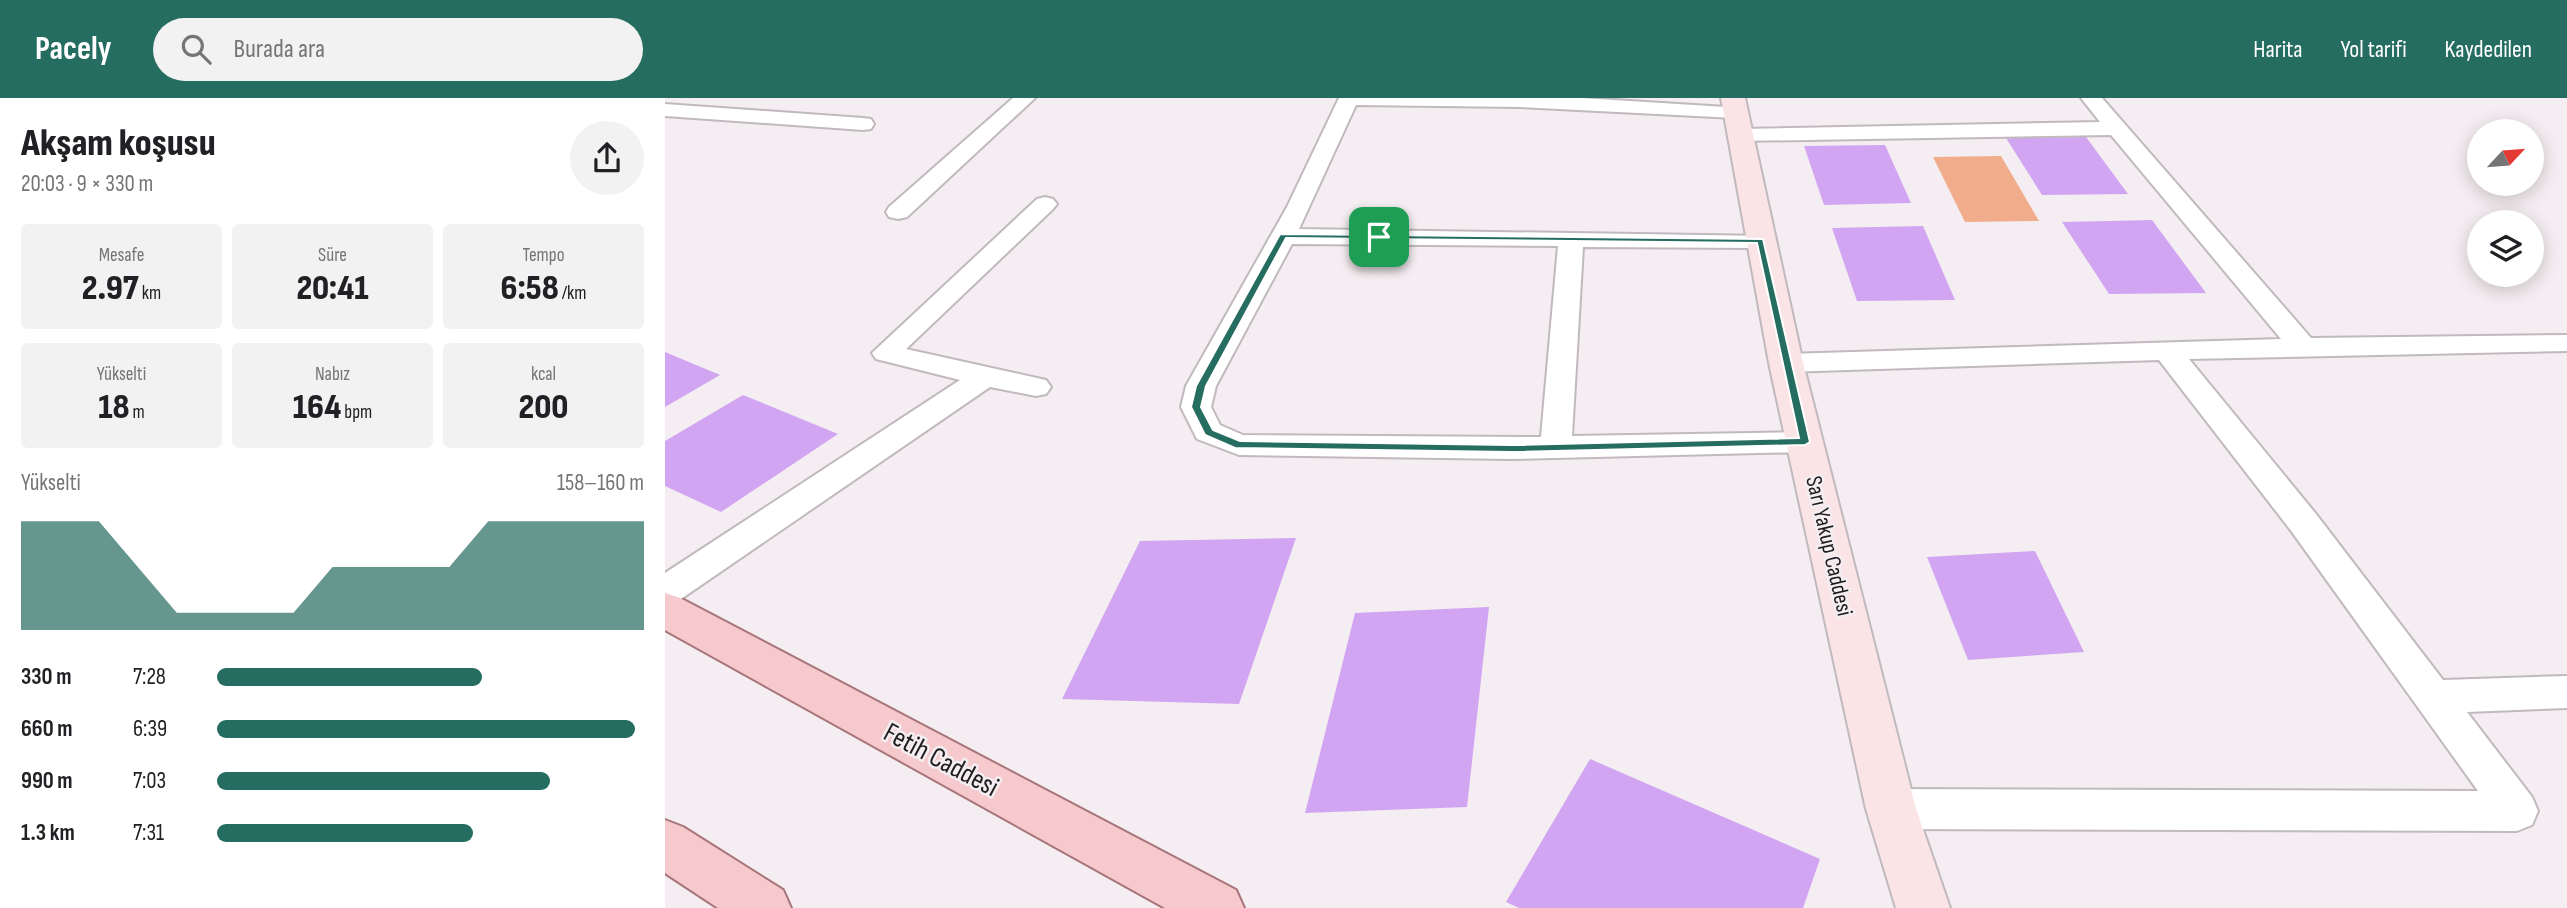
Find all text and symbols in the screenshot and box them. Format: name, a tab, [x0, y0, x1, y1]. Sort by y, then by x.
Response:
search box	[153, 18, 643, 81]
text: Pacely	[35, 29, 111, 69]
icon: search	[177, 30, 215, 68]
text: Burada ara	[233, 34, 325, 65]
text: Harita	[2253, 35, 2303, 64]
text: Yol tarifi	[2341, 35, 2407, 64]
text: Kaydedilen	[2445, 35, 2532, 64]
north arrow	[2467, 119, 2545, 196]
map controls	[2467, 119, 2544, 287]
text: Akşam koşusu	[21, 121, 216, 166]
button: share	[570, 121, 644, 195]
text: 20:03 · 9 × 330 m	[21, 170, 153, 198]
pin	[1349, 207, 1409, 267]
button: layers	[2467, 210, 2544, 287]
icon: arrive	[1360, 218, 1398, 256]
text: Mesafe	[99, 244, 144, 267]
text: Süre	[318, 244, 347, 267]
text: Tempo	[522, 244, 565, 267]
text: 2.97	[82, 267, 139, 310]
text: 20:41	[296, 267, 369, 310]
text: 6:58	[500, 267, 559, 310]
text: km	[139, 282, 161, 305]
text: /km	[559, 282, 587, 305]
text: Yükselti	[97, 363, 146, 386]
text: Nabız	[315, 363, 350, 386]
text: kcal	[531, 363, 556, 386]
text: 18	[98, 386, 130, 429]
text: 164	[293, 386, 341, 429]
text: 200	[518, 386, 569, 429]
text: m	[130, 401, 145, 424]
text: bpm	[341, 401, 372, 424]
text: Yükselti	[21, 469, 81, 497]
text: 158–160 m	[557, 469, 644, 497]
street label: Sarı Yakup Caddesi	[1799, 473, 1859, 619]
text: 330 m	[21, 663, 71, 691]
text: 7:28	[133, 663, 166, 691]
text: 660 m	[21, 715, 72, 743]
text: 6:39	[133, 715, 167, 743]
street label: Fetih Caddesi	[878, 716, 1004, 804]
text: 990 m	[21, 767, 73, 795]
text: 7:03	[133, 767, 166, 795]
text: 1.3 km	[21, 819, 75, 847]
text: 7:31	[133, 819, 164, 847]

